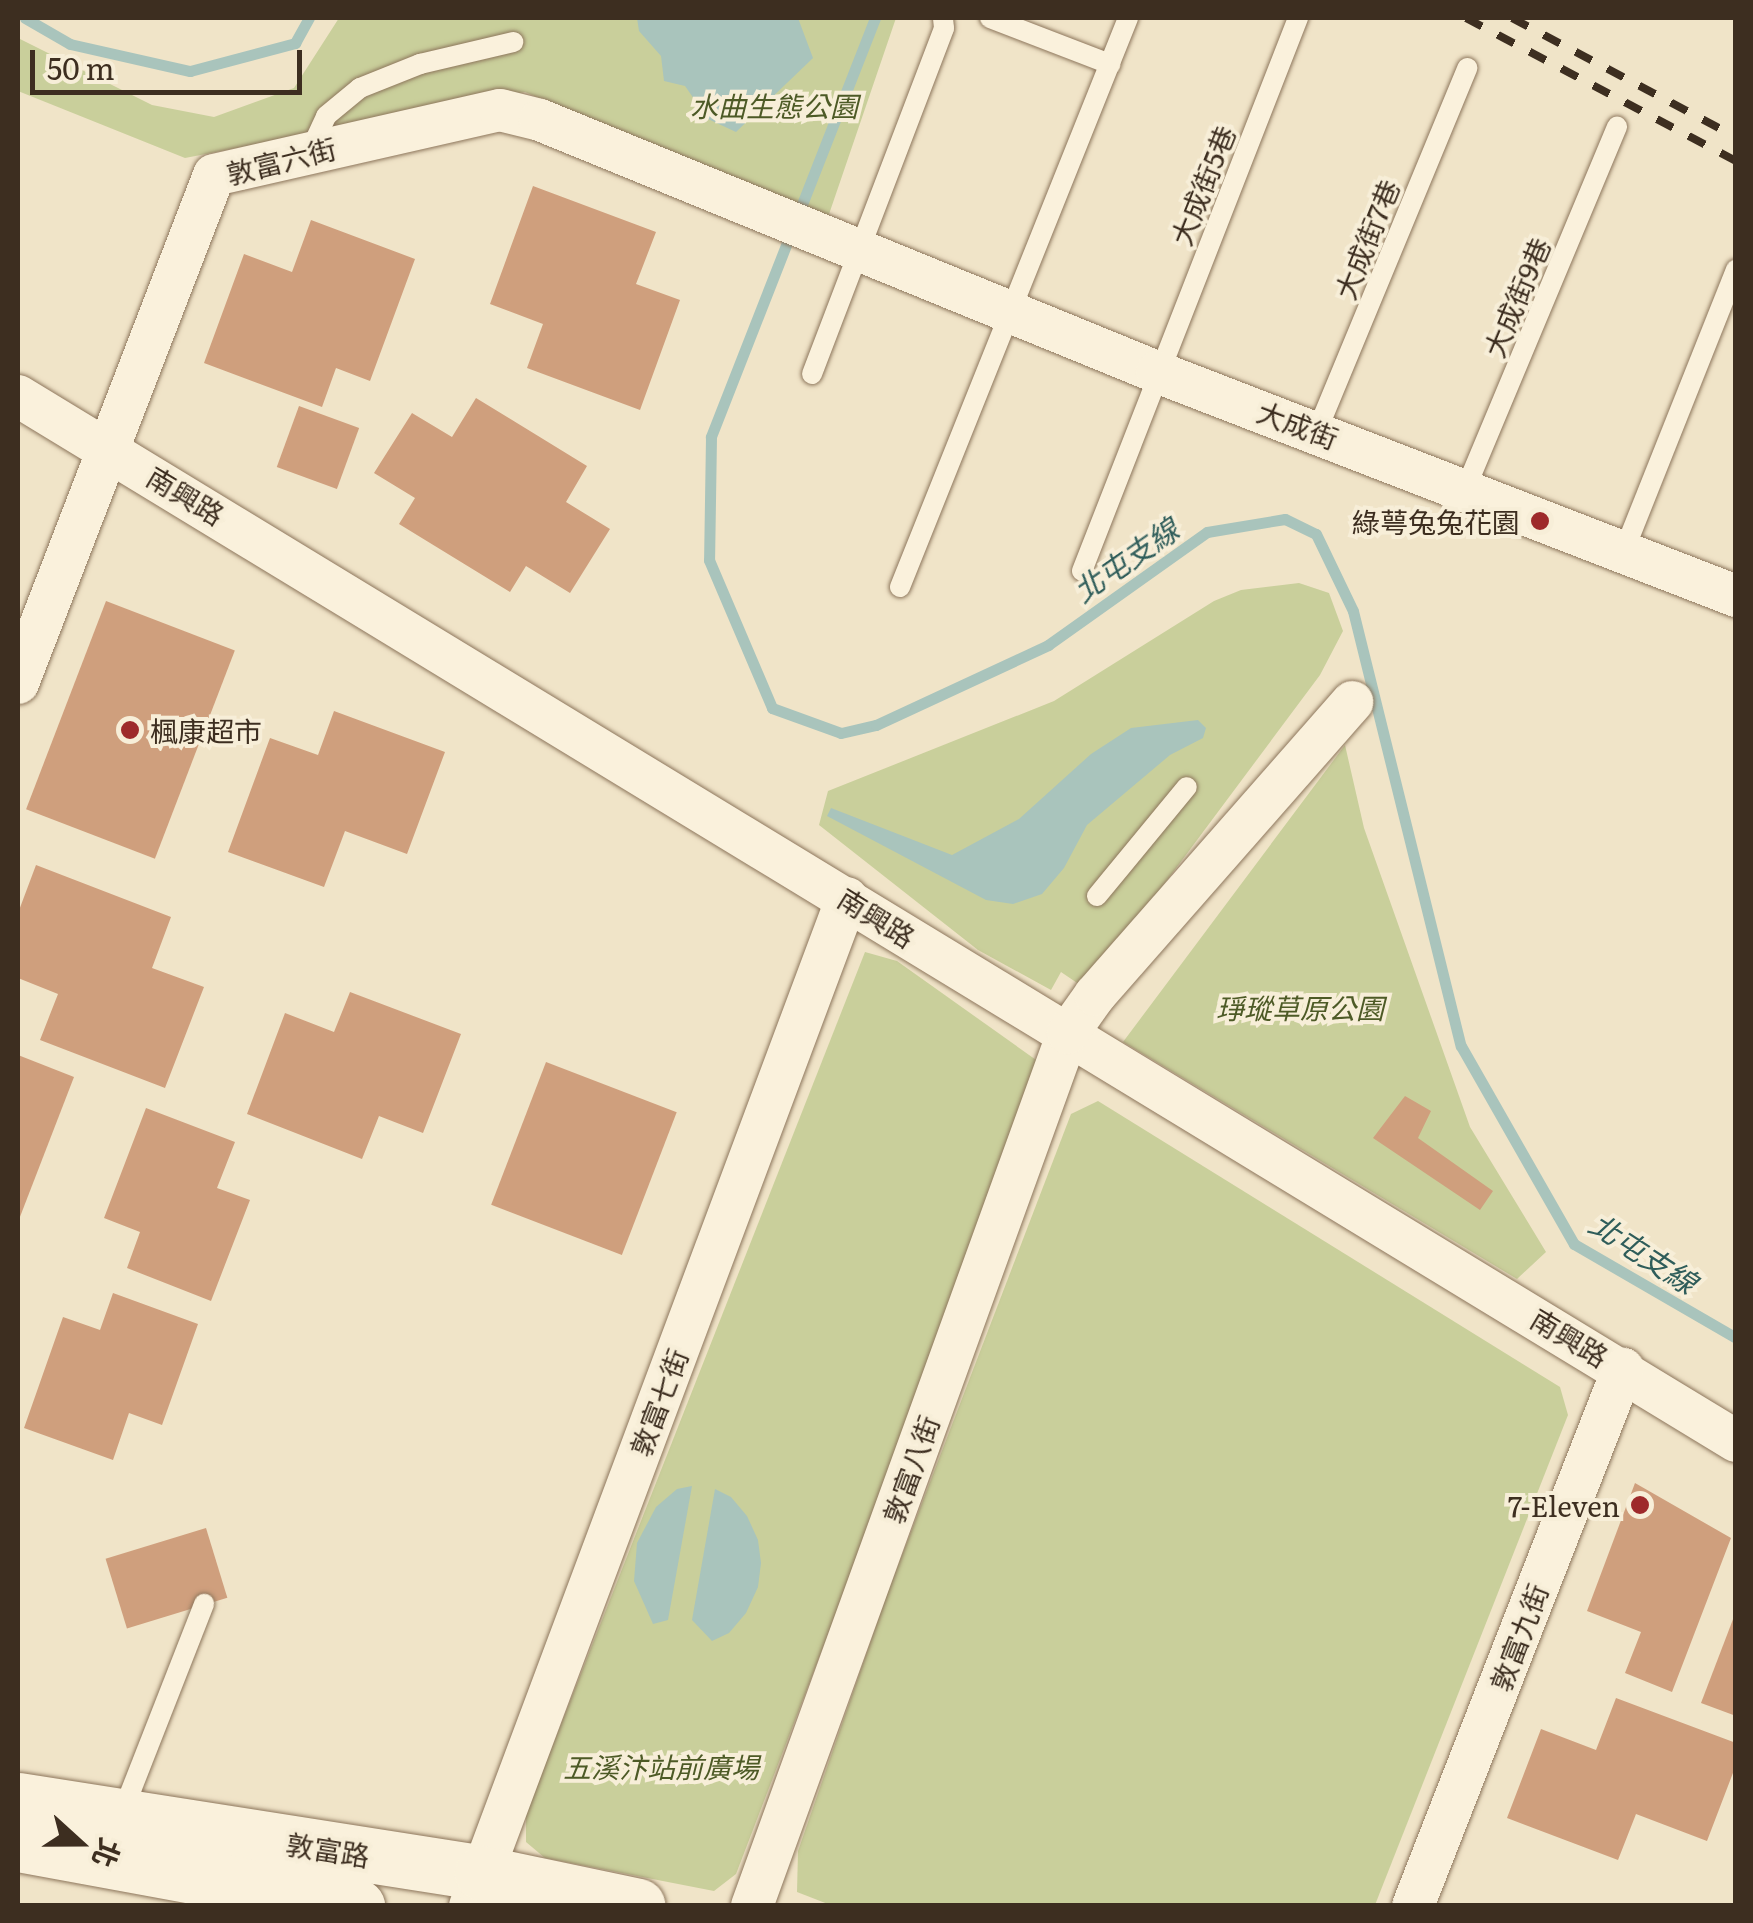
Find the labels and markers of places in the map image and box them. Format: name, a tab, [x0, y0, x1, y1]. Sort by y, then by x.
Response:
place label: 綠萼兔兔花園	[1352, 504, 1520, 538]
marker: 綠萼兔兔花園	[1529, 510, 1551, 532]
place label: 楓康超市	[150, 713, 262, 747]
marker: 楓康超市	[119, 719, 141, 741]
place label: 7-Eleven	[1508, 1488, 1620, 1522]
marker: 7-Eleven	[1629, 1494, 1651, 1516]

